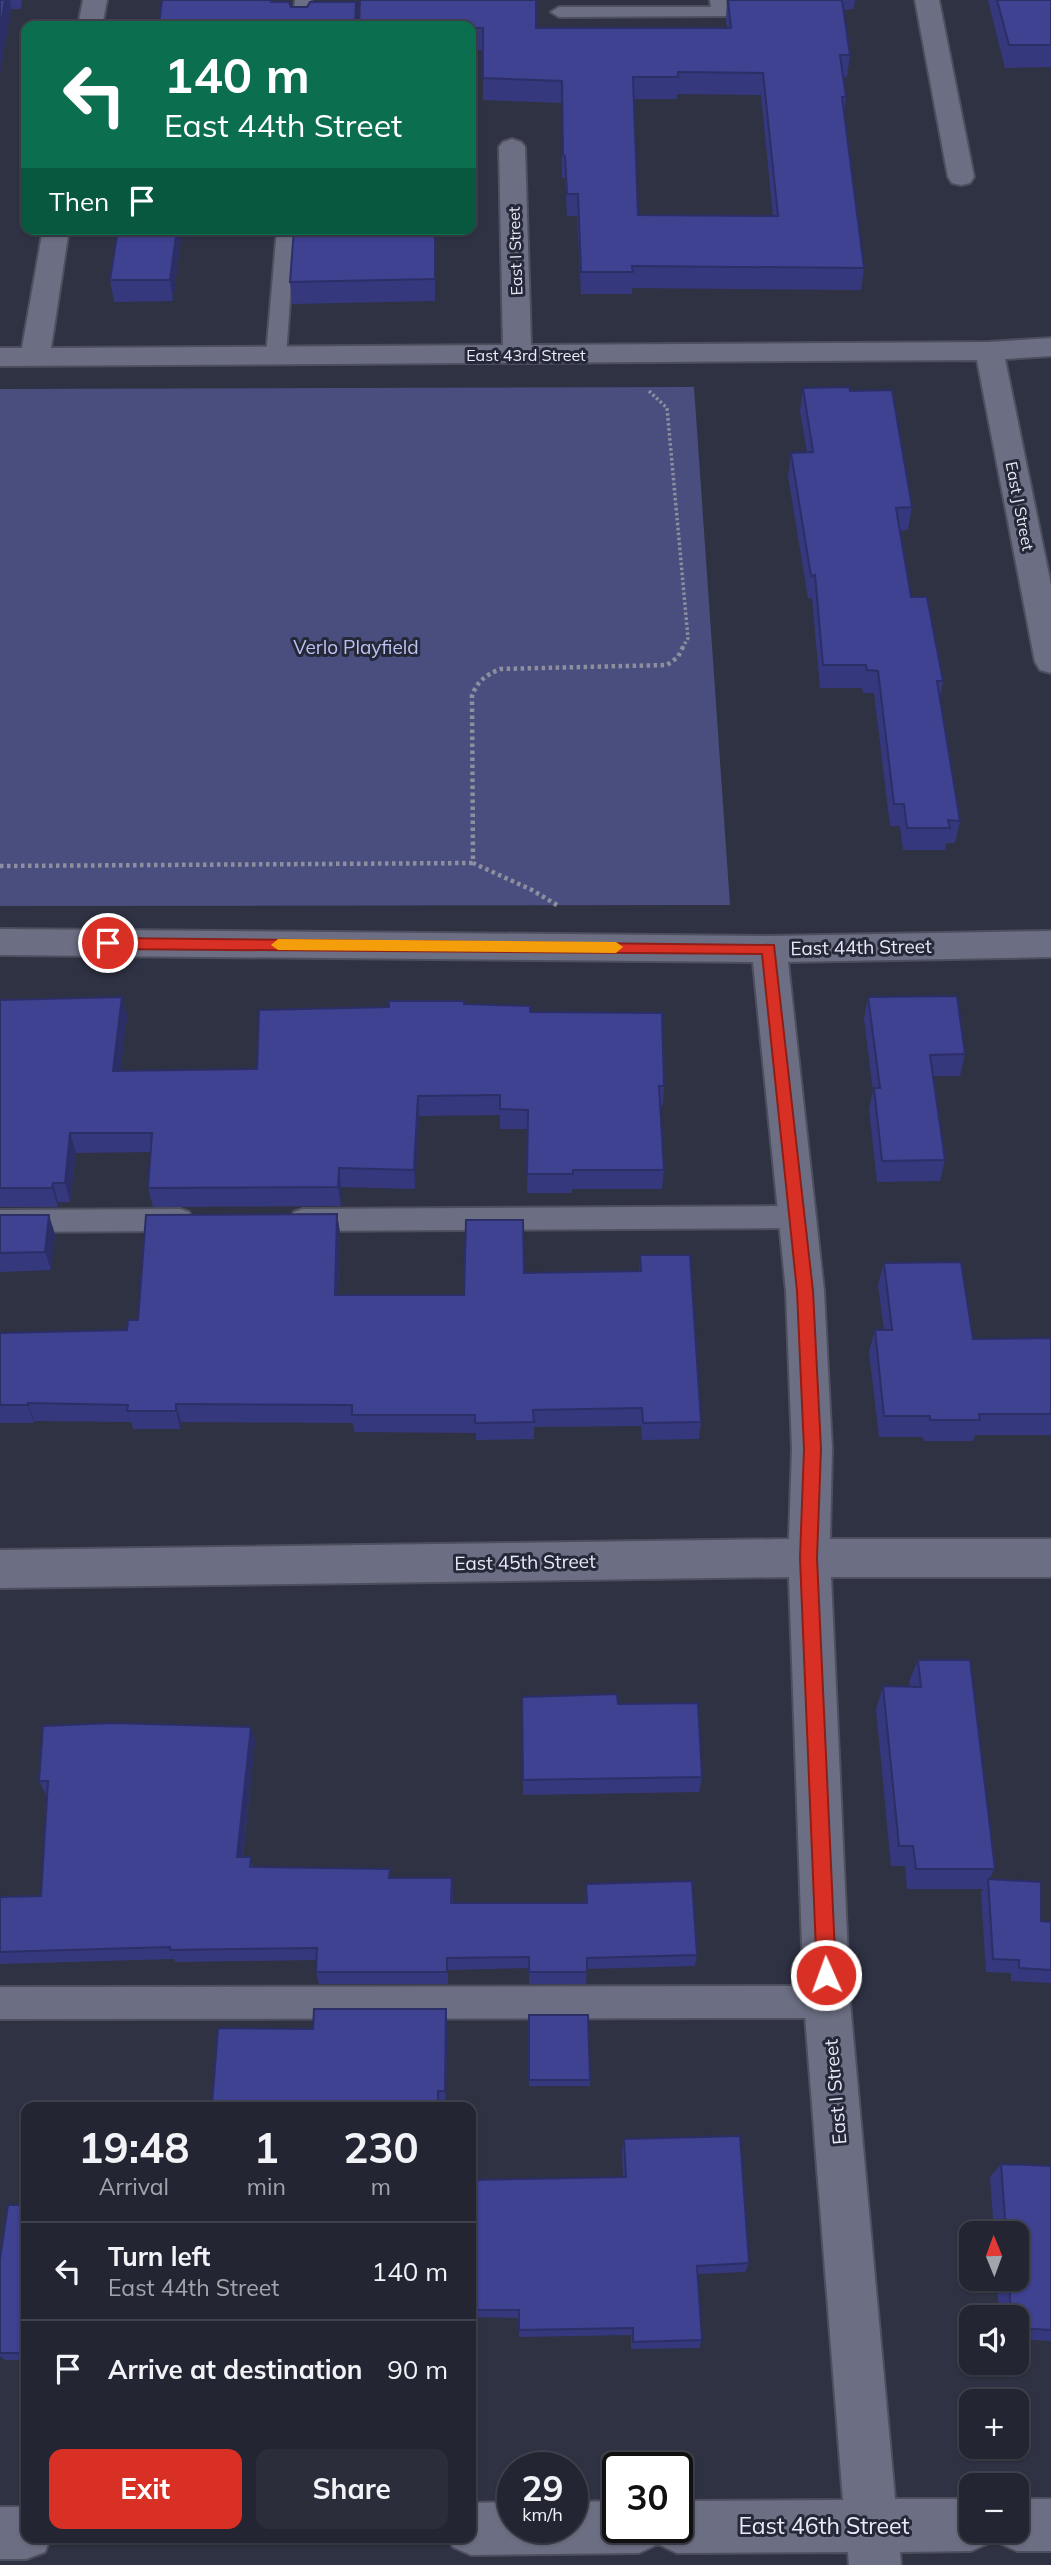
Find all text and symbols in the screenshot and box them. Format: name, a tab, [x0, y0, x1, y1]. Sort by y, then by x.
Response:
text: 140 m	[164, 44, 310, 105]
icon: left	[49, 49, 140, 140]
text: East 44th Street	[164, 105, 402, 145]
icon: arrive	[123, 182, 161, 220]
text: Then	[49, 185, 109, 218]
street label: East I Street	[503, 206, 527, 296]
street label: East 43rd Street	[466, 345, 586, 365]
street label: East J Street	[1002, 460, 1038, 553]
park label: Verlo Playfield	[293, 635, 419, 659]
pin	[78, 913, 138, 973]
icon: arrive	[89, 924, 127, 962]
street label: East 44th Street	[790, 934, 932, 960]
street label: East 45th Street	[454, 1549, 596, 1575]
position arrow	[789, 1938, 863, 2012]
street label: East I Street	[818, 2038, 852, 2146]
text: 19:48	[78, 2121, 189, 2174]
text: 1	[254, 2121, 279, 2174]
text: 230	[343, 2121, 419, 2174]
text: Arrival	[99, 2172, 169, 2201]
text: min	[247, 2172, 286, 2201]
text: m	[371, 2172, 391, 2201]
north arrow	[959, 2221, 1029, 2291]
map controls	[959, 2221, 1029, 2543]
text: Turn left	[108, 2240, 210, 2273]
icon: left	[49, 2252, 87, 2290]
text: 140 m	[372, 2255, 448, 2288]
text: East 44th Street	[108, 2273, 279, 2302]
button: sound	[959, 2305, 1029, 2375]
icon: arrive	[49, 2350, 87, 2388]
text: Arrive at destination	[108, 2353, 363, 2386]
text: 90 m	[387, 2353, 448, 2386]
button: +	[959, 2389, 1029, 2459]
button: Exit	[49, 2449, 242, 2529]
button: Share	[256, 2449, 448, 2529]
speed limit sign: 30	[602, 2452, 693, 2543]
text: 29	[521, 2466, 564, 2510]
button: −	[959, 2473, 1029, 2543]
text: km/h	[522, 2503, 563, 2526]
street label: East 46th Street	[738, 2511, 910, 2540]

